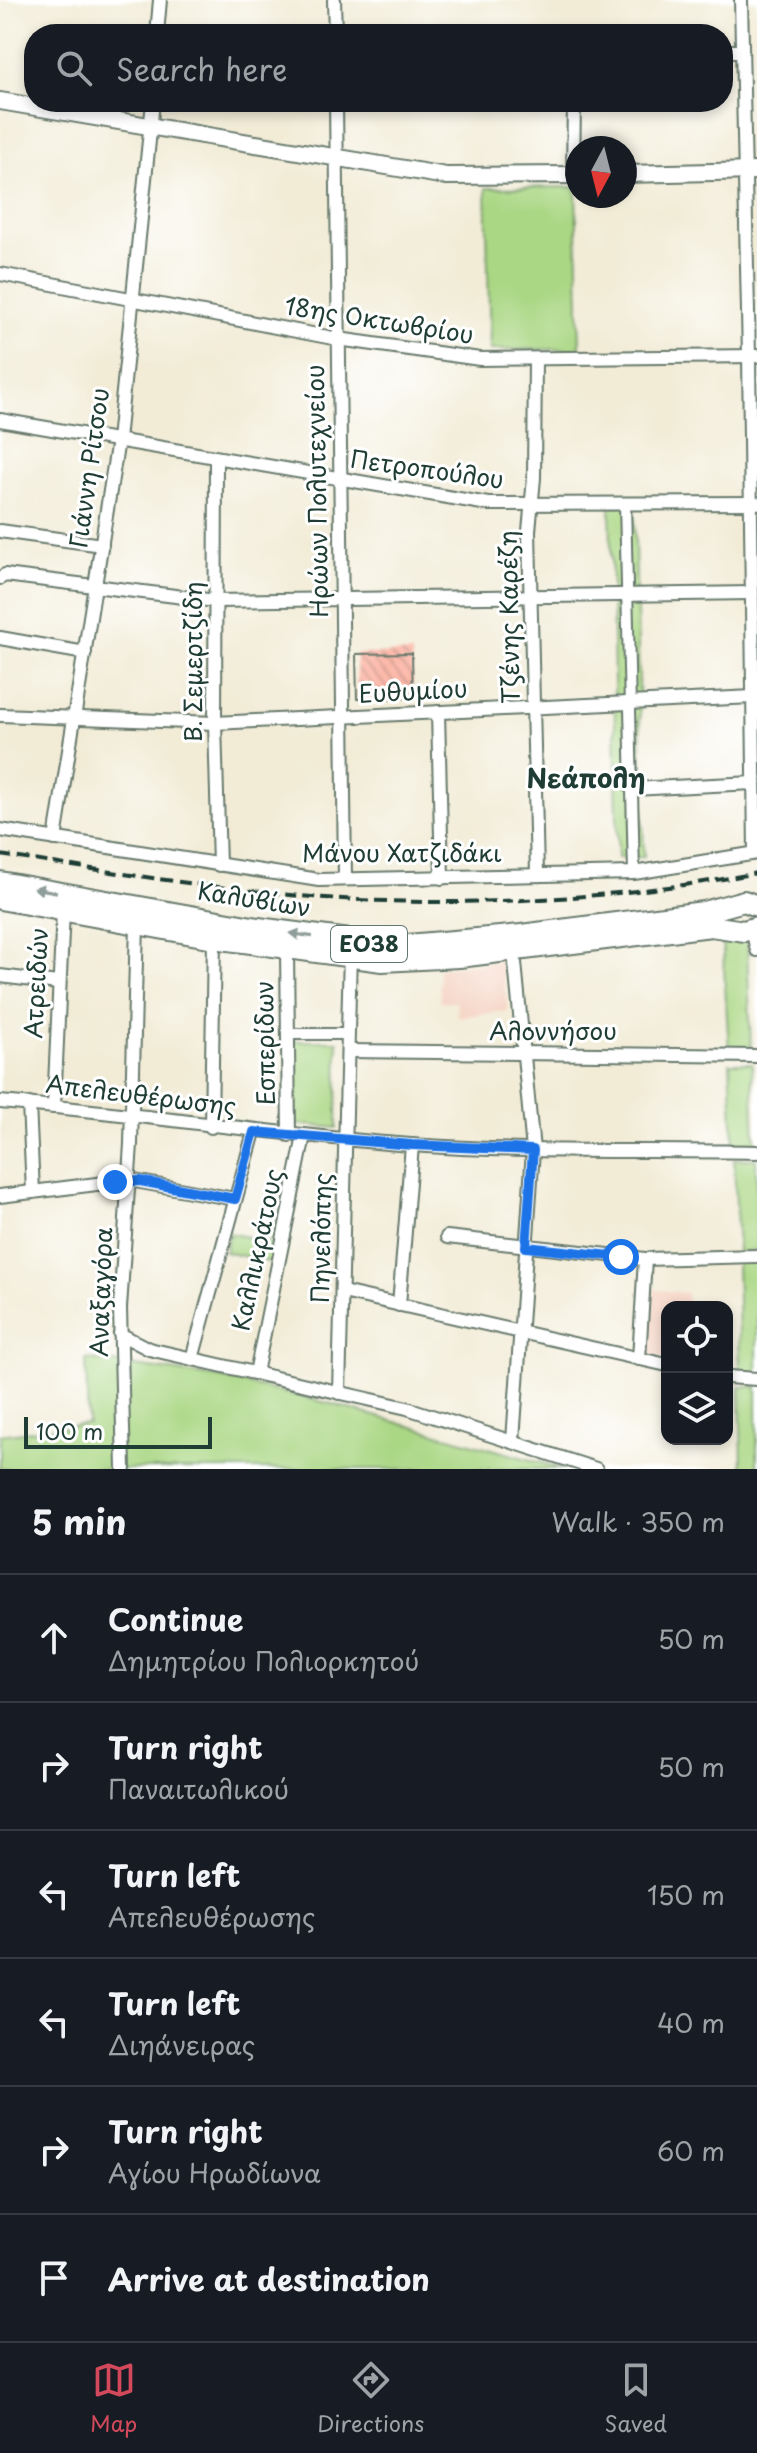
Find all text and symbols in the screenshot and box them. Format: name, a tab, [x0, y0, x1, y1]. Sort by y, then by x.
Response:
search box	[24, 24, 733, 112]
icon: search	[52, 46, 96, 90]
text: Search here	[116, 46, 288, 91]
north arrow	[565, 136, 637, 208]
street label: 18ης Οκτωβρίου	[282, 286, 476, 352]
street label: Ηρώων Πολυτεχνείου	[296, 364, 336, 618]
street label: Γιάννη Ρίτσου	[59, 385, 117, 550]
street label: Πετροπούλου	[348, 439, 506, 497]
street label: Τζένης Καρέζη	[488, 530, 528, 704]
street label: Β. Σεμερτζίδη	[174, 582, 210, 742]
street label: Ευθυμίου	[358, 669, 468, 711]
district label: Νεάπολη	[527, 758, 645, 797]
street label: Μάνου Χατζιδάκι	[302, 834, 502, 870]
street label: Καλυβίων	[195, 871, 313, 925]
one-way arrow	[32, 884, 57, 896]
road number: ΕΟ38	[331, 926, 407, 962]
street label: Ατρειδών	[14, 927, 56, 1039]
one-way arrow	[288, 928, 313, 941]
street label: Εσπερίδων	[245, 980, 283, 1106]
street label: Αλοννήσου	[489, 1012, 617, 1048]
street label: Απελευθέρωσης	[44, 1064, 238, 1124]
route end	[97, 1164, 133, 1200]
street label: Καλλικράτους	[221, 1165, 291, 1334]
street label: Πηνελόπης	[301, 1173, 339, 1303]
street label: Αναξαγόρα	[80, 1226, 120, 1357]
route start	[603, 1239, 639, 1275]
map controls	[661, 1301, 733, 1445]
button: locate	[661, 1301, 733, 1373]
button: layers	[661, 1373, 733, 1445]
scale bar	[24, 1413, 212, 1449]
text: 100 m	[36, 1414, 103, 1447]
text: 5 min	[32, 1495, 126, 1547]
text: Walk · 350 m	[552, 1502, 725, 1541]
text: Continue	[108, 1596, 243, 1641]
icon: ahead	[32, 1616, 76, 1660]
text: 50 m	[658, 1619, 725, 1658]
text: Δημητρίου Πολιορκητού	[108, 1641, 419, 1680]
text: Turn right	[108, 1724, 263, 1769]
icon: right	[32, 1744, 76, 1788]
text: 50 m	[658, 1747, 725, 1786]
text: Παναιτωλικού	[108, 1769, 289, 1808]
text: Turn left	[108, 1852, 240, 1897]
icon: left	[32, 1872, 76, 1916]
text: 150 m	[647, 1875, 725, 1914]
text: Απελευθέρωσης	[108, 1897, 315, 1936]
text: Turn left	[108, 1980, 240, 2025]
icon: left	[32, 2000, 76, 2044]
text: 40 m	[657, 2003, 725, 2042]
text: Διηάνειρας	[108, 2025, 255, 2064]
text: Turn right	[108, 2108, 263, 2153]
icon: right	[32, 2128, 76, 2172]
text: 60 m	[657, 2131, 725, 2170]
text: Αγίου Ηρωδίωνα	[108, 2153, 321, 2192]
icon: arrive	[32, 2256, 76, 2300]
text: Arrive at destination	[108, 2256, 430, 2301]
tab: Map	[90, 2358, 137, 2439]
tab: Directions	[317, 2358, 424, 2439]
tab: Saved	[604, 2358, 667, 2439]

